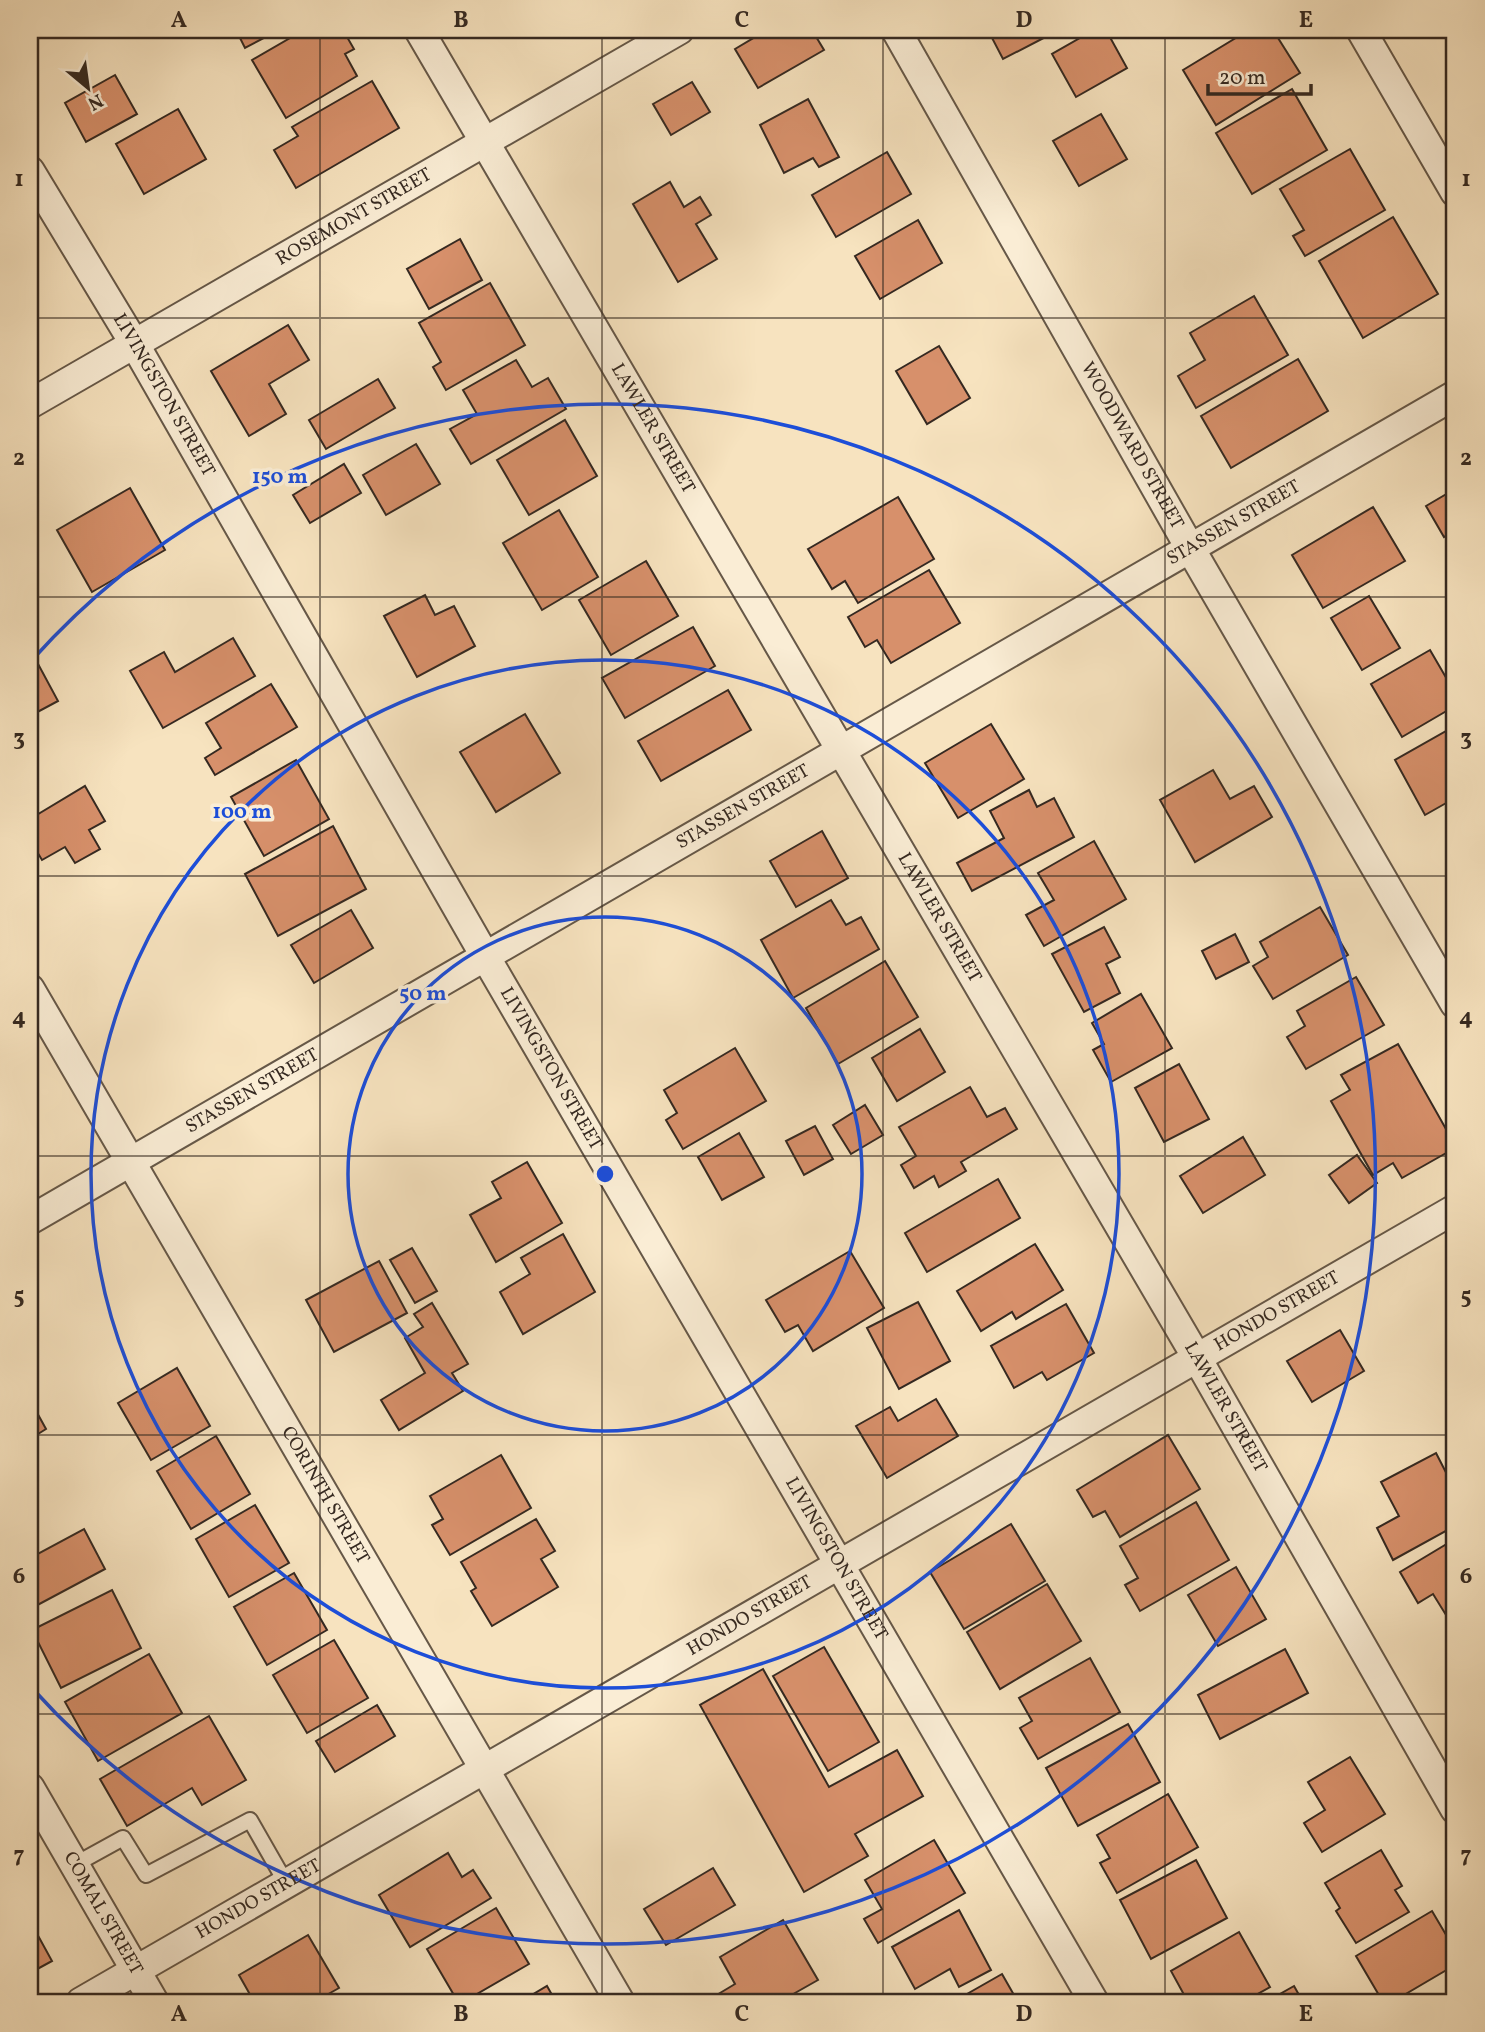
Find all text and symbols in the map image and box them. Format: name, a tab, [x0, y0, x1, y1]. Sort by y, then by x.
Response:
text: A	[171, 5, 187, 37]
text: B	[453, 5, 469, 37]
text: C	[735, 5, 749, 37]
text: D	[1016, 5, 1033, 37]
text: E	[1299, 5, 1313, 37]
north arrow	[52, 52, 122, 122]
scale bar	[1208, 52, 1312, 96]
text: 20 m	[1219, 64, 1265, 93]
text: N	[83, 86, 108, 116]
street label: ROSEMONT STREET	[271, 162, 437, 272]
text: 1	[14, 164, 24, 196]
text: 1	[1461, 164, 1471, 196]
street label: LIVINGSTON STREET	[106, 309, 221, 482]
street label: WOODWARD STREET	[1074, 357, 1190, 534]
street label: LAWLER STREET	[604, 359, 701, 499]
text: 2	[13, 443, 25, 475]
text: 2	[1460, 443, 1472, 475]
text: 150 m	[252, 463, 308, 492]
street label: STASSEN STREET	[1162, 474, 1305, 572]
text: 3	[13, 723, 25, 755]
text: 3	[1460, 723, 1472, 755]
street label: STASSEN STREET	[672, 758, 815, 856]
text: 100 m	[212, 798, 272, 827]
street label: LAWLER STREET	[891, 848, 987, 988]
text: 50 m	[399, 980, 447, 1009]
street label: LIVINGSTON STREET	[493, 983, 608, 1155]
text: 4	[12, 1002, 26, 1034]
text: 4	[1459, 1002, 1473, 1034]
street label: STASSEN STREET	[181, 1042, 324, 1140]
centre of rings	[593, 1162, 617, 1186]
street label: HONDO STREET	[1210, 1265, 1345, 1358]
text: 5	[13, 1281, 25, 1313]
text: 5	[1460, 1281, 1472, 1313]
street label: LAWLER STREET	[1177, 1337, 1273, 1478]
street label: CORINTH STREET	[275, 1422, 375, 1569]
street label: LIVINGSTON STREET	[778, 1473, 894, 1645]
text: 6	[13, 1561, 25, 1593]
text: 6	[1460, 1561, 1472, 1593]
street label: HONDO STREET	[682, 1570, 817, 1663]
text: 7	[14, 1840, 25, 1872]
text: 7	[1461, 1840, 1472, 1872]
street label: COMAL STREET	[57, 1847, 149, 1980]
street label: HONDO STREET	[191, 1853, 326, 1946]
text: A	[171, 1999, 187, 2031]
text: B	[453, 1999, 469, 2031]
text: C	[735, 1999, 749, 2031]
text: D	[1016, 1999, 1033, 2031]
text: E	[1299, 1999, 1313, 2031]

